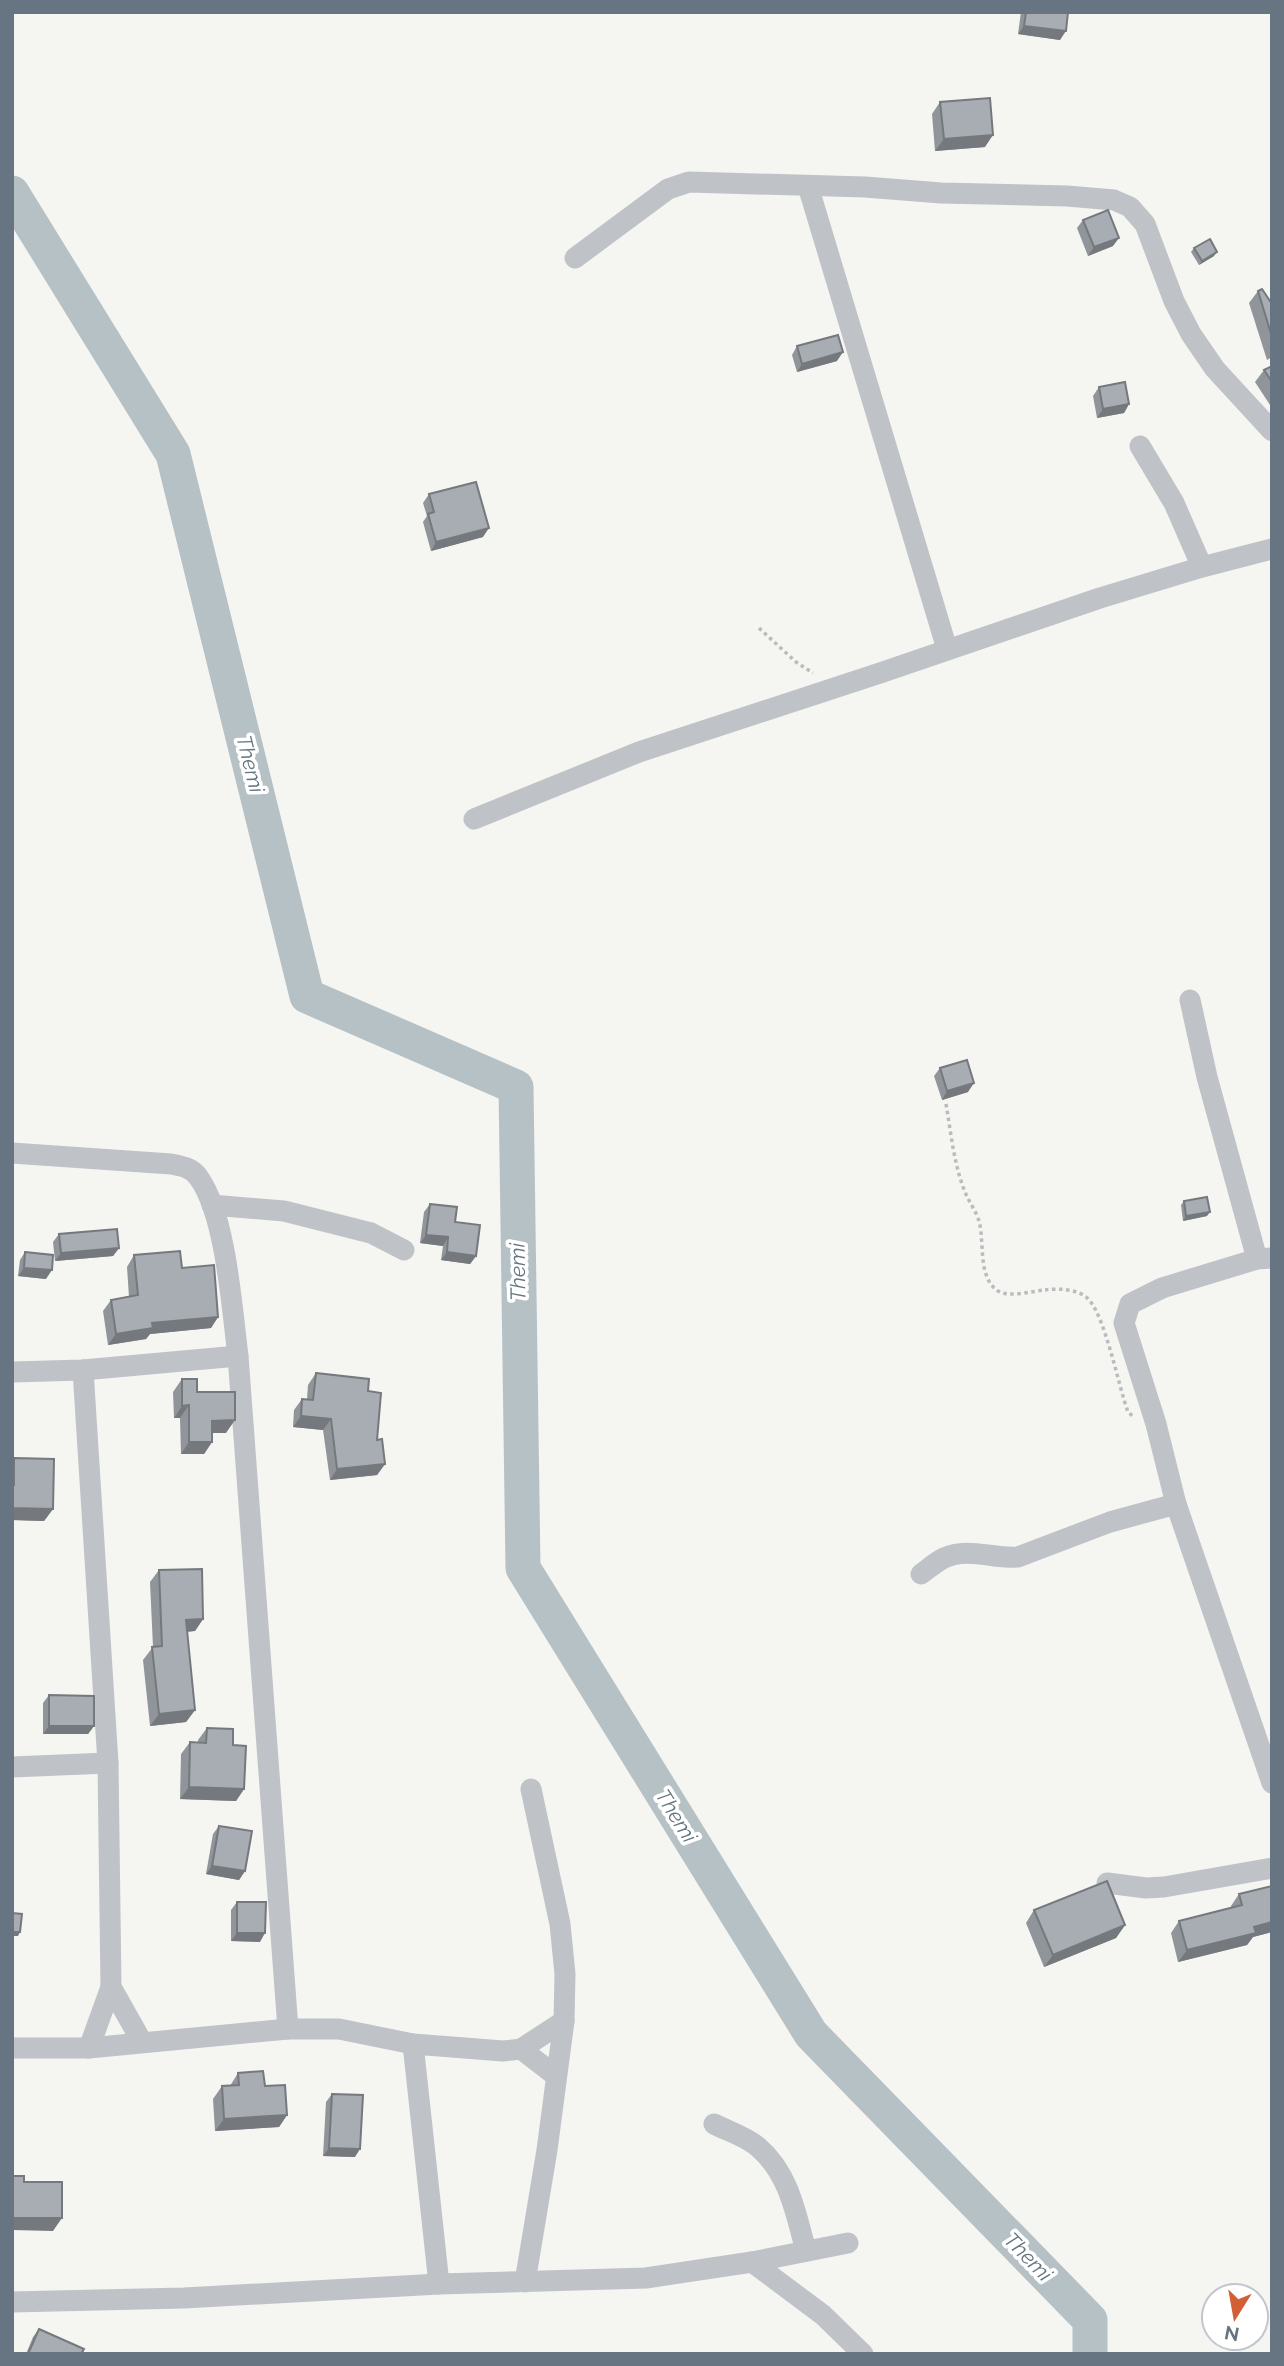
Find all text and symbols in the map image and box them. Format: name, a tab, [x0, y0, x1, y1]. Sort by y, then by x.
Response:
water label: Themi	[231, 733, 270, 796]
water label: Themi	[504, 1242, 531, 1301]
water label: Themi	[650, 1784, 703, 1847]
water label: Themi	[999, 2227, 1058, 2287]
north arrow	[1200, 2282, 1270, 2352]
text: N	[1223, 2322, 1241, 2346]

